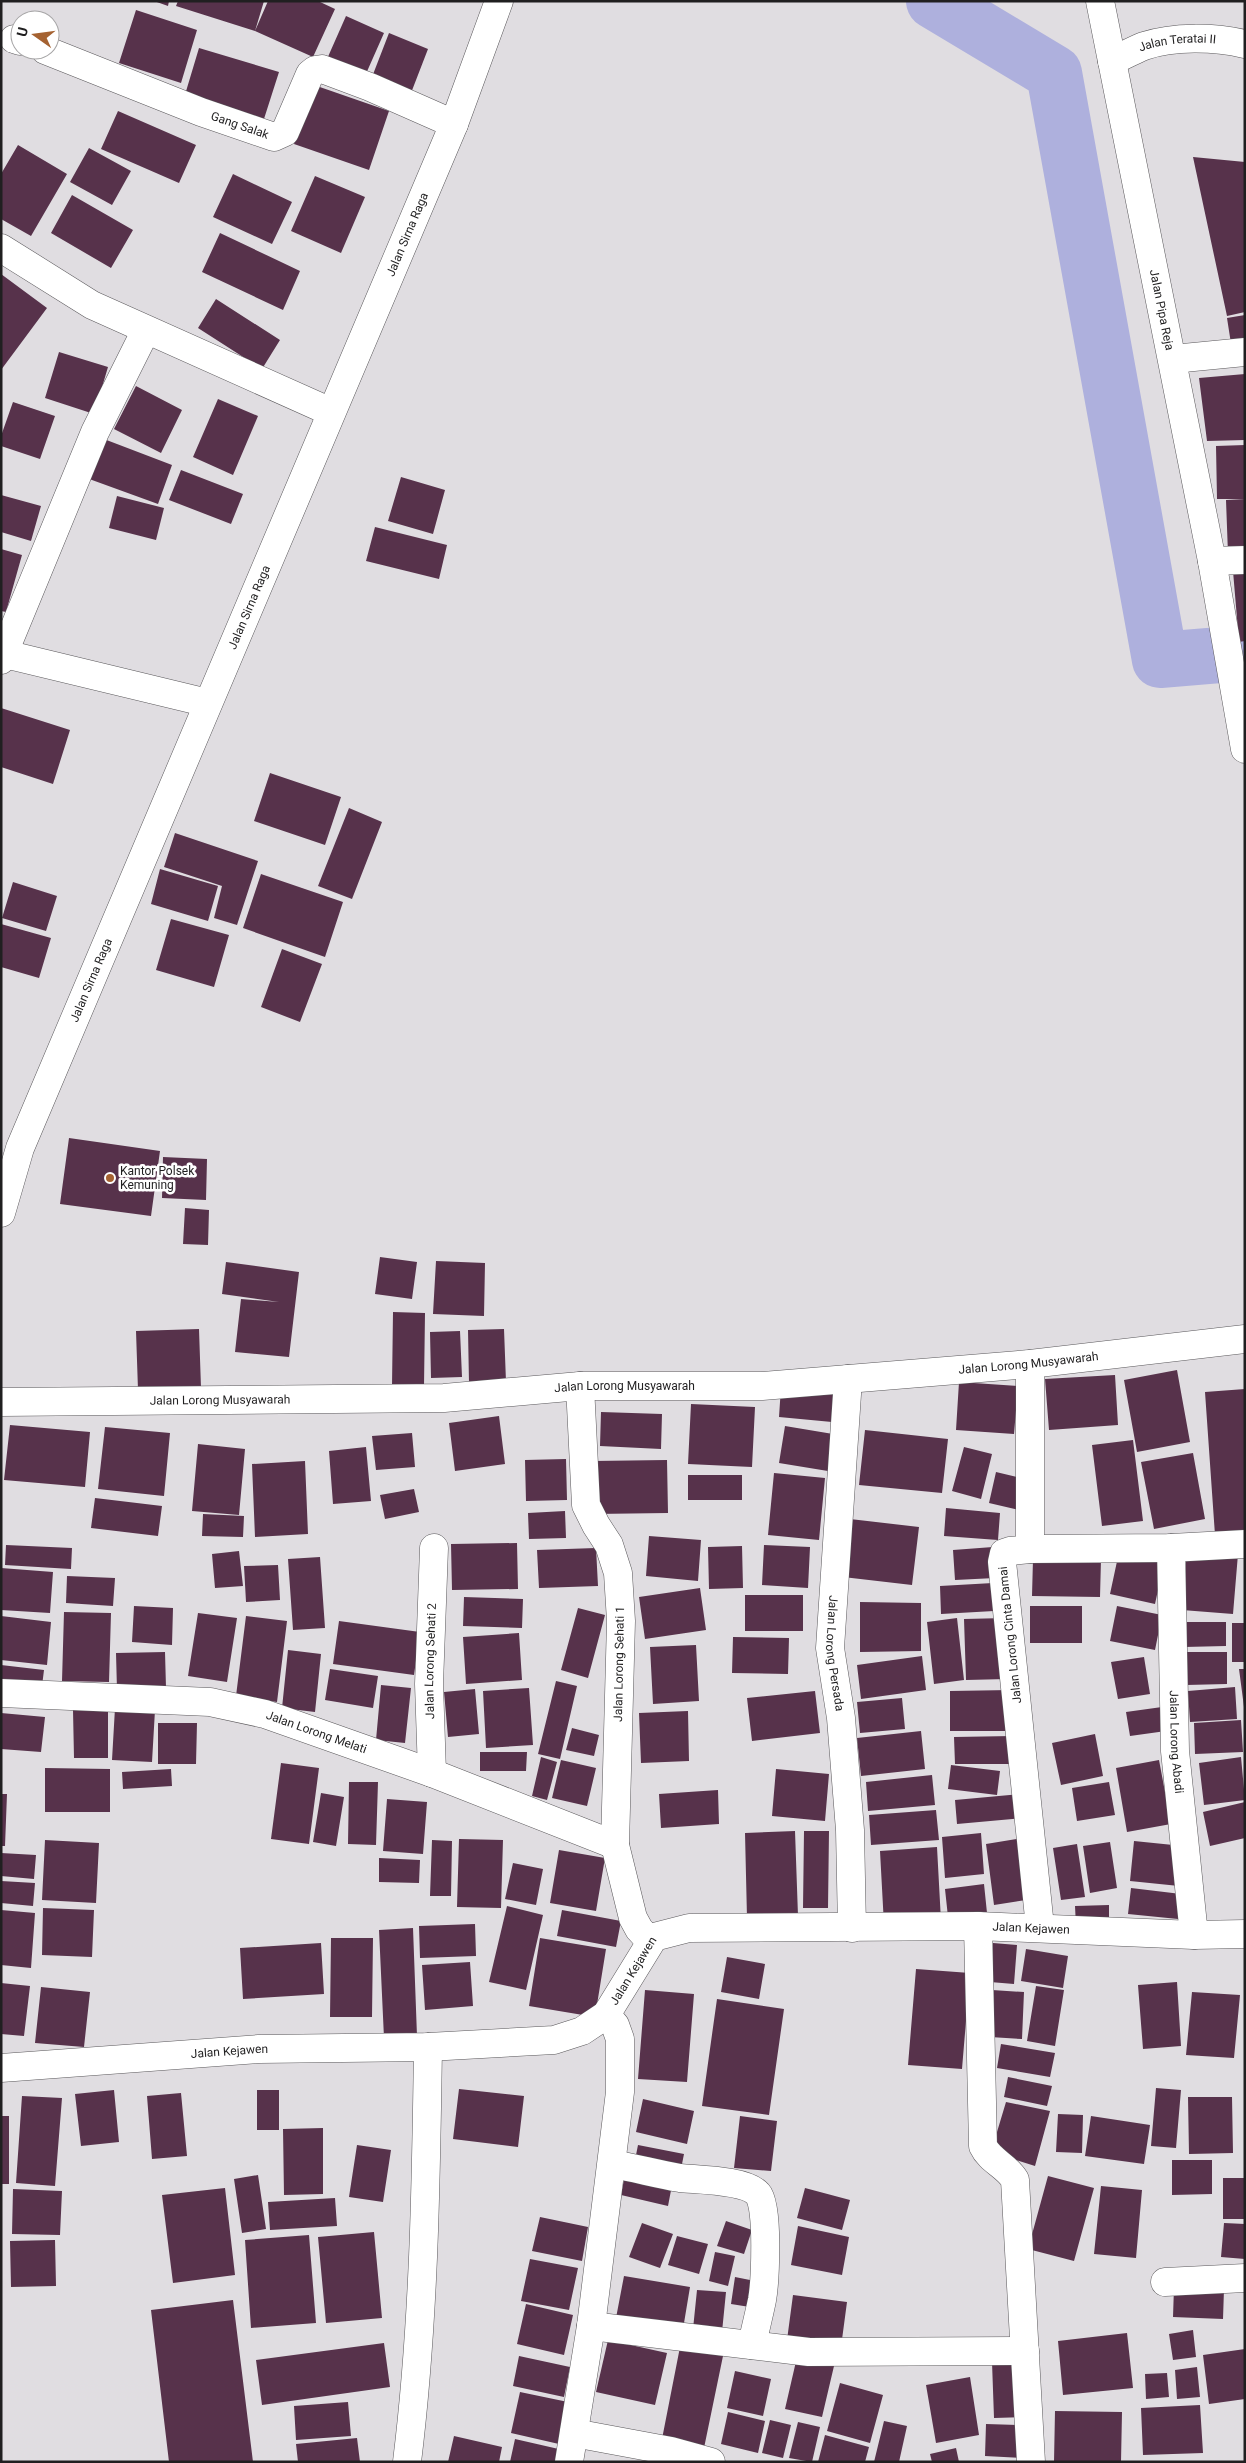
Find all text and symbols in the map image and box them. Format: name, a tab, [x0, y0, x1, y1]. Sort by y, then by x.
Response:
north arrow	[10, 10, 60, 60]
text: U	[14, 25, 31, 38]
street label: Jalan Teratai II	[1136, 32, 1217, 55]
street label: Gang Salak	[209, 109, 272, 142]
street label: Jalan Sirna Raga	[383, 190, 431, 278]
street label: Jalan Pipa Reja	[1147, 268, 1177, 352]
street label: Jalan Sirna Raga	[225, 563, 273, 651]
street label: Jalan Sirna Raga	[67, 936, 115, 1024]
place label: Kantor Polsek Kemuning	[120, 1164, 195, 1192]
marker: Kantor Polsek Kemuning	[104, 1172, 116, 1184]
street label: Jalan Lorong Musyawarah	[958, 1349, 1099, 1377]
street label: Jalan Lorong Musyawarah	[554, 1379, 695, 1395]
street label: Jalan Lorong Musyawarah	[150, 1392, 290, 1408]
street label: Jalan Lorong Cinta Damai	[996, 1566, 1024, 1704]
street label: Jalan Lorong Persada	[823, 1595, 847, 1712]
street label: Jalan Lorong Sehati 2	[422, 1603, 439, 1719]
street label: Jalan Lorong Sehati 1	[611, 1606, 627, 1722]
street label: Jalan Lorong Abadi	[1167, 1690, 1186, 1794]
street label: Jalan Lorong Melati	[264, 1708, 369, 1756]
street label: Jalan Kejawen	[992, 1920, 1070, 1937]
street label: Jalan Kejawen	[607, 1934, 659, 2008]
street label: Jalan Kejawen	[190, 2042, 268, 2061]

